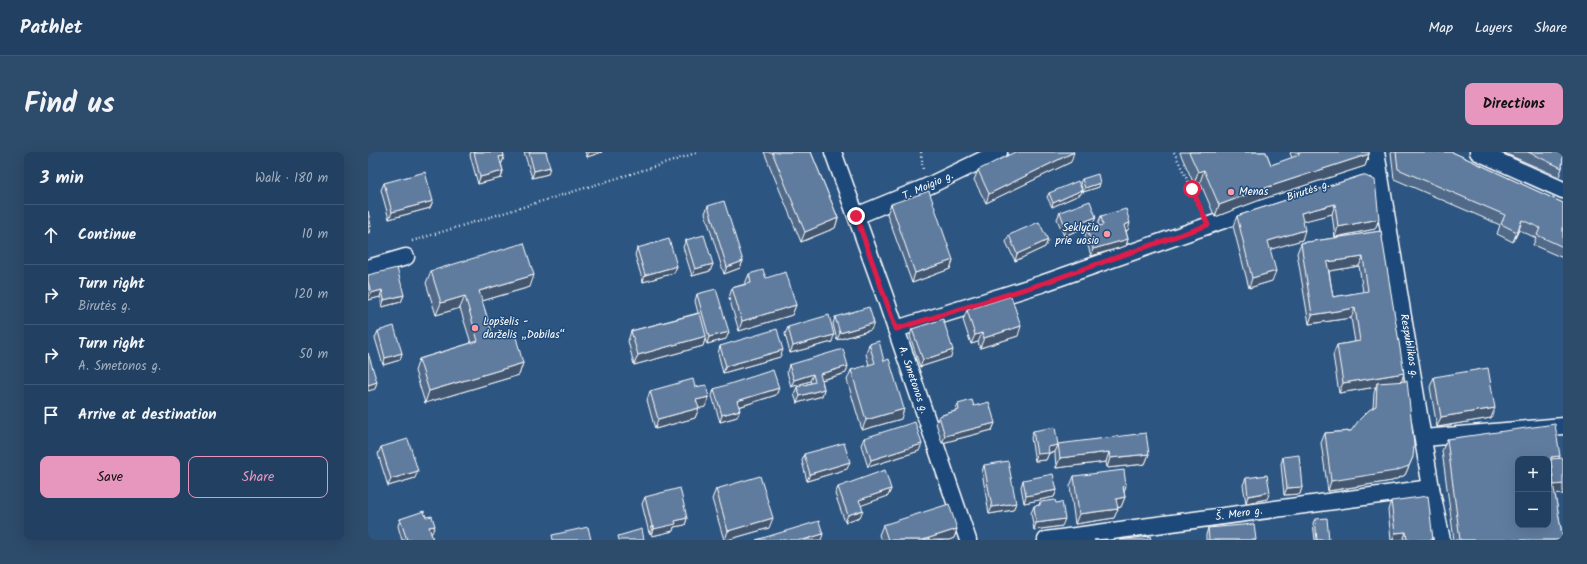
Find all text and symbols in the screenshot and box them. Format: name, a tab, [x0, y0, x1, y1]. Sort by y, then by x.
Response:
text: Pathlet	[20, 13, 82, 43]
text: Map	[1429, 17, 1453, 39]
text: Layers	[1475, 17, 1513, 39]
text: Share	[1535, 17, 1567, 39]
text: Find us	[24, 82, 115, 127]
button: Directions	[1465, 83, 1563, 125]
text: 3 min	[40, 165, 84, 192]
street label: T. Moigio g.	[900, 167, 956, 205]
text: Walk · 180 m	[255, 168, 328, 189]
street label: Birutės g.	[1284, 175, 1332, 207]
route start	[1183, 180, 1201, 198]
place label: Menas	[1239, 183, 1269, 201]
marker: Menas	[1226, 187, 1236, 197]
route end	[847, 207, 865, 225]
place label: Seklyčia prie uosio	[1055, 219, 1099, 250]
text: Continue	[78, 223, 136, 247]
icon: ahead	[40, 224, 62, 246]
text: 10 m	[302, 224, 328, 245]
marker: Seklyčia prie uosio	[1102, 229, 1112, 239]
text: Turn right	[78, 272, 145, 296]
icon: right	[40, 284, 62, 306]
text: 120 m	[294, 284, 328, 305]
text: Birutės g.	[78, 296, 131, 317]
place label: Lopšelis - darželis „Dobilas“	[483, 313, 565, 344]
street label: Respublikos g.	[1395, 313, 1423, 379]
marker: Lopšelis - darželis „Dobilas“	[470, 323, 480, 333]
text: Turn right	[78, 332, 145, 356]
icon: right	[40, 344, 62, 366]
text: 50 m	[299, 344, 328, 365]
street label: A. Smetonos g.	[893, 344, 933, 416]
text: A. Smetonos g.	[78, 356, 161, 377]
text: Arrive at destination	[78, 403, 217, 427]
icon: arrive	[40, 404, 62, 426]
button: Save	[40, 456, 180, 498]
button: Share	[188, 456, 328, 498]
map controls	[1515, 456, 1551, 528]
button: +	[1515, 456, 1551, 492]
button: −	[1515, 492, 1551, 528]
street label: Š. Mero g.	[1214, 502, 1264, 526]

